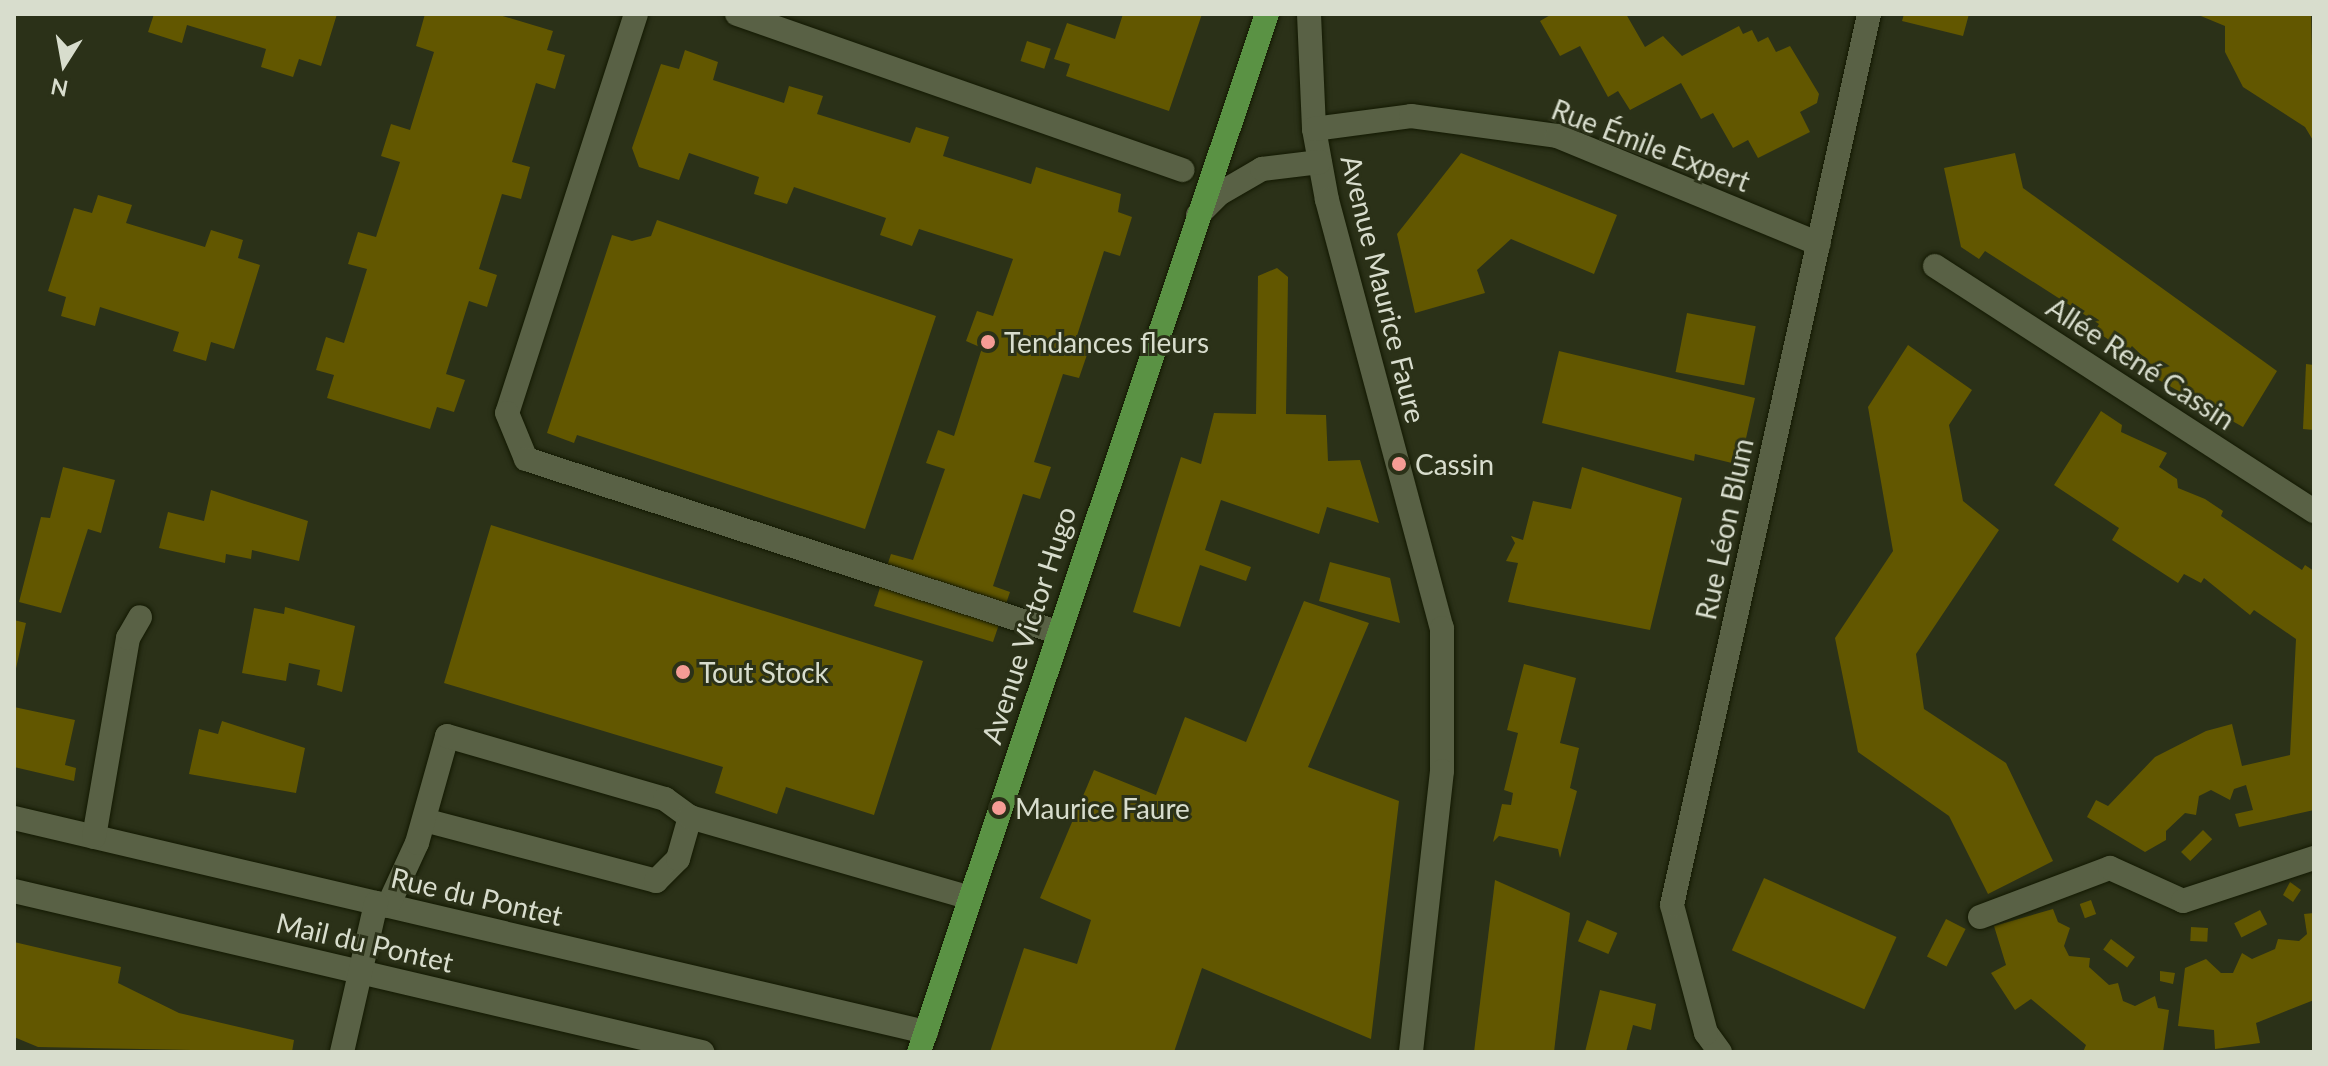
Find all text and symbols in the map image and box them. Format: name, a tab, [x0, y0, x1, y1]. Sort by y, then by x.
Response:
north arrow	[24, 24, 104, 104]
text: N	[48, 73, 70, 103]
street label: Rue Émile Expert	[1547, 92, 1755, 198]
street label: Avenue Maurice Faure	[1334, 152, 1434, 426]
street label: Allée René Cassin	[2041, 290, 2241, 436]
place label: Tendances fleurs	[1004, 325, 1209, 359]
marker: Tendances fleurs	[979, 333, 997, 351]
street label: Rue Léon Blum	[1688, 435, 1760, 623]
place label: Cassin	[1415, 447, 1494, 481]
marker: Cassin	[1390, 455, 1408, 473]
street label: Avenue Victor Hugo	[974, 501, 1082, 749]
place label: Tout Stock	[699, 655, 829, 689]
marker: Tout Stock	[674, 663, 692, 681]
place label: Maurice Faure	[1015, 791, 1190, 825]
marker: Maurice Faure	[990, 799, 1008, 817]
street label: Rue du Pontet	[388, 860, 566, 932]
street label: Mail du Pontet	[273, 905, 457, 979]

